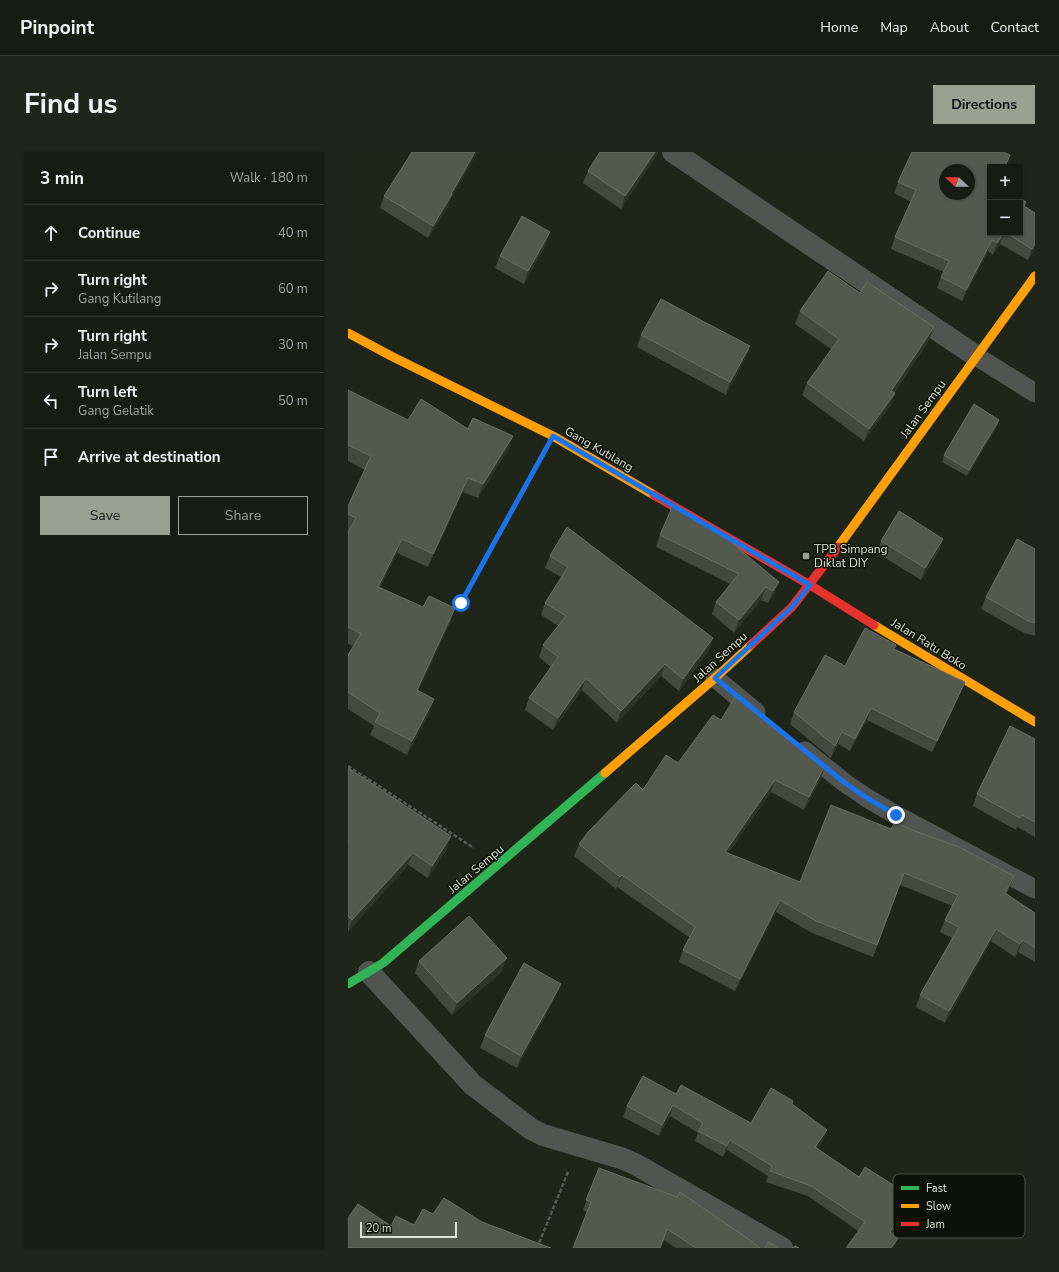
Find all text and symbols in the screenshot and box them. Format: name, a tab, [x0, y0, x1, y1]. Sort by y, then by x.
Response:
text: Pinpoint	[20, 15, 94, 41]
text: Home	[820, 18, 858, 37]
text: Map	[880, 18, 908, 37]
text: About	[930, 18, 969, 37]
text: Contact	[991, 18, 1039, 37]
text: Find us	[24, 85, 118, 123]
button: Directions	[933, 85, 1035, 124]
north arrow	[939, 164, 975, 200]
map controls	[987, 164, 1023, 236]
button: +	[987, 164, 1023, 200]
text: 3 min	[40, 167, 84, 190]
text: Walk · 180 m	[230, 169, 308, 187]
button: −	[987, 200, 1023, 236]
icon: ahead	[40, 222, 62, 244]
text: Continue	[78, 223, 140, 243]
text: 40 m	[278, 224, 308, 242]
text: Turn right	[78, 270, 147, 290]
icon: right	[40, 278, 62, 300]
text: 60 m	[278, 280, 308, 298]
text: Gang Kutilang	[78, 290, 161, 308]
text: Turn right	[78, 326, 147, 346]
icon: right	[40, 334, 62, 356]
text: 30 m	[278, 336, 308, 354]
text: Jalan Sempu	[78, 346, 151, 364]
street label: Jalan Sempu	[896, 377, 949, 442]
text: Turn left	[78, 382, 137, 402]
icon: left	[40, 390, 62, 412]
text: 50 m	[278, 392, 308, 410]
text: Gang Gelatik	[78, 402, 154, 420]
street label: Gang Kutilang	[562, 423, 636, 475]
icon: arrive	[40, 446, 62, 468]
text: Arrive at destination	[78, 447, 221, 467]
button: Save	[40, 496, 170, 535]
button: Share	[178, 496, 308, 535]
place label: TPB Simpang Diklat DIY	[814, 541, 888, 571]
marker: TPB Simpang Diklat DIY	[801, 551, 811, 561]
route start	[452, 594, 470, 612]
street label: Jalan Ratu Boko	[888, 614, 970, 674]
street label: Jalan Sempu	[689, 628, 751, 686]
route end	[887, 806, 905, 824]
street label: Jalan Sempu	[444, 841, 507, 898]
legend	[893, 1174, 1025, 1238]
text: Fast	[926, 1181, 947, 1196]
text: Slow	[926, 1199, 951, 1214]
text: Jam	[925, 1217, 945, 1232]
scale bar	[360, 1220, 457, 1239]
text: 20 m	[366, 1221, 391, 1236]

